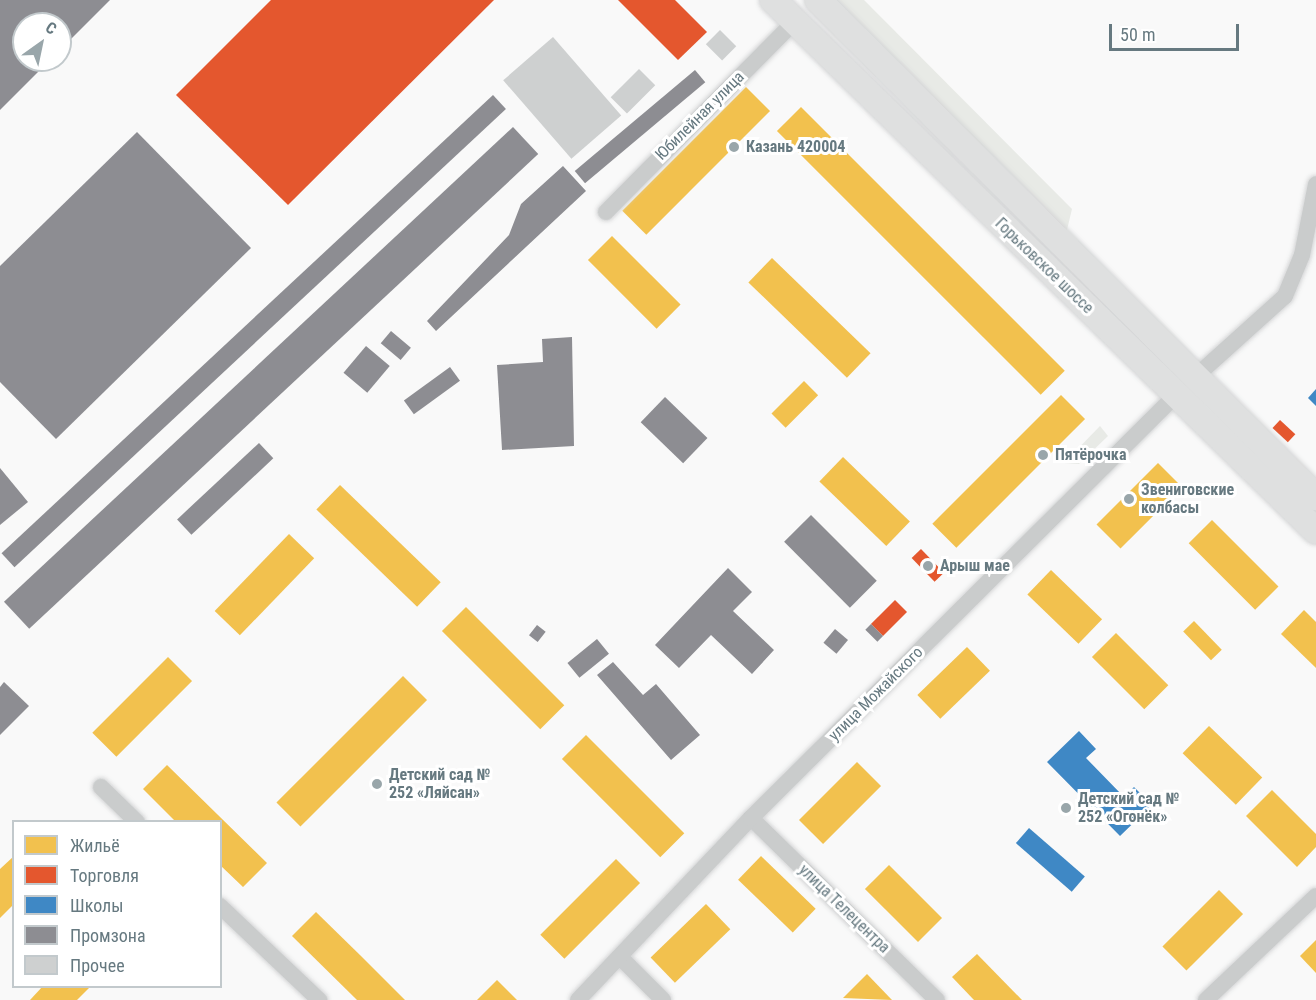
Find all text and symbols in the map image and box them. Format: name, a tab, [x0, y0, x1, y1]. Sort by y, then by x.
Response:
north arrow	[12, 12, 72, 72]
scale bar	[1112, 12, 1242, 50]
text: С	[42, 18, 60, 39]
text: 50 m	[1120, 24, 1155, 45]
street label: Юбилейная улица	[652, 68, 748, 164]
place label: Казань 420004	[746, 137, 845, 157]
marker: Казань 420004	[727, 140, 741, 154]
street label: Горьковское шоссе	[991, 214, 1097, 318]
place label: Пятёрочка	[1055, 445, 1126, 465]
marker: Пятёрочка	[1036, 448, 1050, 462]
place label: Звениговские колбасы	[1141, 480, 1234, 518]
marker: Звениговские колбасы	[1122, 492, 1136, 506]
place label: Арыш мае	[940, 556, 1010, 576]
marker: Арыш мае	[921, 559, 935, 573]
street label: улица Можайского	[825, 643, 927, 745]
place label: Детский сад № 252 «Ляйсан»	[389, 765, 490, 803]
marker: Детский сад № 252 «Ляйсан»	[370, 777, 384, 791]
place label: Детский сад № 252 «Огонёк»	[1078, 789, 1179, 827]
marker: Детский сад № 252 «Огонёк»	[1059, 801, 1073, 815]
legend	[12, 820, 222, 988]
text: Жильё	[70, 835, 120, 856]
street label: улица Телецентра	[794, 861, 894, 957]
text: Торговля	[70, 865, 139, 886]
text: Школы	[70, 895, 123, 916]
text: Промзона	[70, 925, 146, 946]
text: Прочее	[70, 955, 125, 976]

